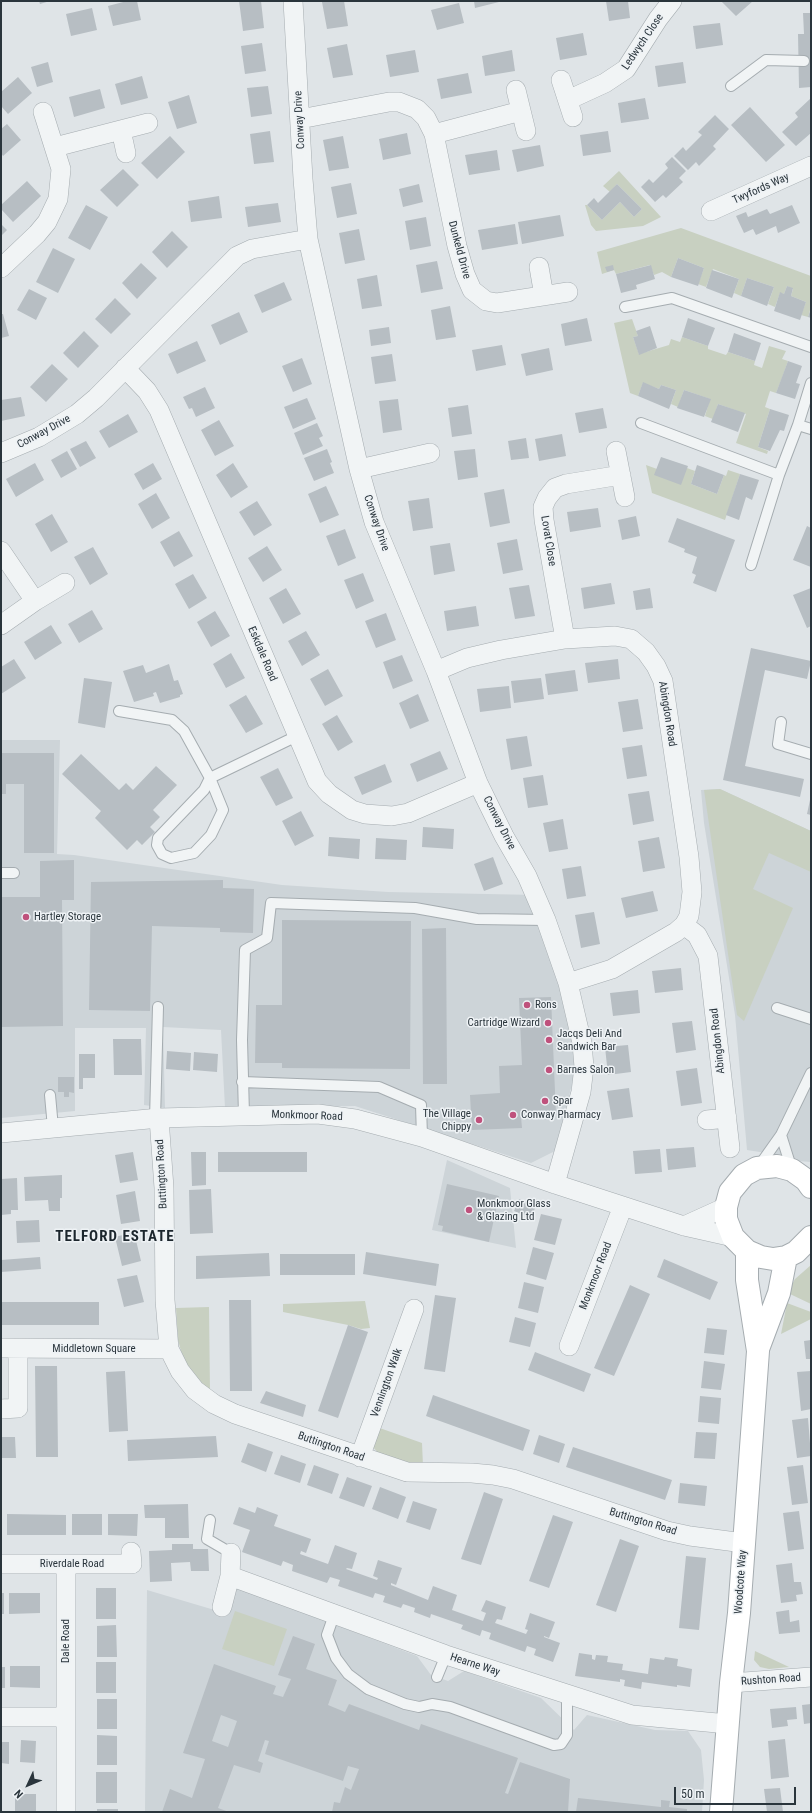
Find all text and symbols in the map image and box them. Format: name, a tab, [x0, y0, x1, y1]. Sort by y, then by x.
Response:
street label: Ledwych Close	[619, 11, 667, 73]
street label: Conway Drive	[292, 90, 308, 150]
street label: Twyfords Way	[731, 171, 791, 207]
street label: Dunkeld Drive	[445, 220, 473, 280]
street label: Conway Drive	[15, 412, 73, 452]
street label: Conway Drive	[360, 493, 392, 553]
street label: Lovat Close	[538, 515, 558, 567]
street label: Eskdale Road	[245, 625, 279, 683]
street label: Abingdon Road	[655, 680, 679, 748]
street label: Conway Drive	[480, 794, 518, 852]
place label: Hartley Storage	[34, 910, 101, 924]
marker: Hartley Storage	[21, 912, 31, 922]
place label: Rons	[535, 998, 557, 1012]
marker: Rons	[522, 1000, 532, 1010]
street label: Abingdon Road	[708, 1008, 728, 1074]
place label: Cartridge Wizard	[467, 1016, 540, 1030]
marker: Cartridge Wizard	[543, 1018, 553, 1028]
place label: Jacqs Deli And Sandwich Bar	[557, 1027, 622, 1053]
marker: Jacqs Deli And Sandwich Bar	[544, 1035, 554, 1045]
place label: Barnes Salon	[557, 1063, 614, 1077]
marker: Barnes Salon	[544, 1065, 554, 1075]
place label: Spar	[553, 1094, 573, 1108]
marker: Spar	[540, 1096, 550, 1106]
place label: The Village Chippy	[423, 1107, 471, 1133]
street label: Monkmoor Road	[271, 1108, 343, 1124]
place label: Conway Pharmacy	[521, 1108, 601, 1122]
marker: Conway Pharmacy	[508, 1110, 518, 1120]
marker: The Village Chippy	[474, 1115, 484, 1125]
street label: Buttington Road	[154, 1139, 170, 1209]
place label: Monkmoor Glass & Glazing Ltd	[477, 1197, 551, 1223]
marker: Monkmoor Glass & Glazing Ltd	[464, 1205, 474, 1215]
district label: TELFORD ESTATE	[55, 1228, 175, 1246]
street label: Monkmoor Road	[577, 1240, 615, 1312]
street label: Middletown Square	[52, 1342, 136, 1356]
street label: Vennington Walk	[368, 1347, 406, 1419]
street label: Buttington Road	[296, 1429, 366, 1465]
street label: Buttington Road	[608, 1505, 678, 1539]
street label: Woodcote Way	[732, 1550, 750, 1614]
street label: Riverdale Road	[40, 1557, 104, 1571]
street label: Dale Road	[59, 1619, 73, 1663]
street label: Hearne Way	[448, 1651, 502, 1679]
street label: Rushton Road	[741, 1671, 801, 1689]
north arrow	[8, 1765, 48, 1805]
scale bar	[676, 1779, 798, 1805]
text: N	[12, 1787, 26, 1801]
text: 50 m	[681, 1787, 705, 1801]

